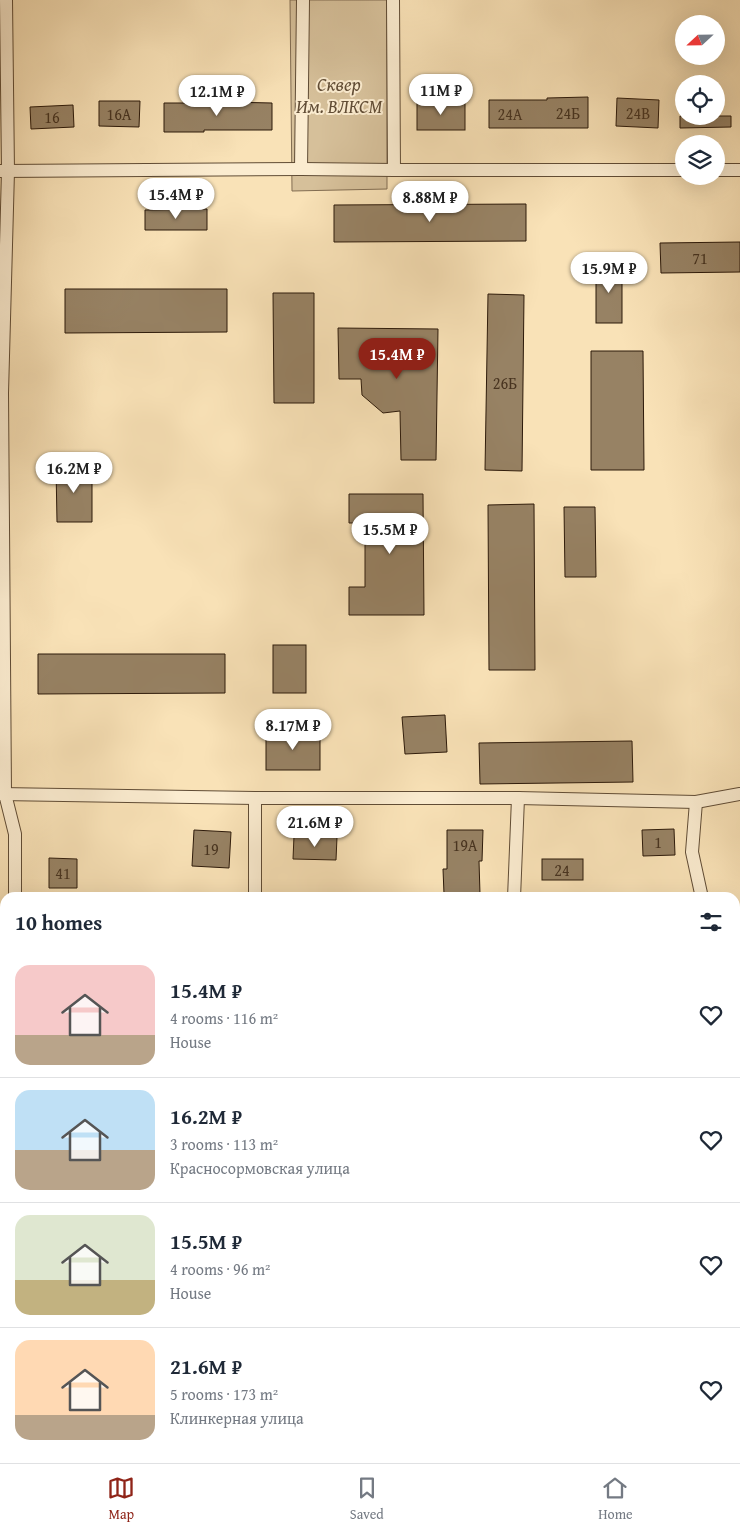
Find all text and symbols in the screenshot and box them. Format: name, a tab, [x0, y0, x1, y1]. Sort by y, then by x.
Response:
north arrow	[675, 15, 725, 65]
map controls	[675, 15, 725, 185]
park label: Сквер Им. ВЛКСМ	[296, 70, 382, 120]
pin: 12.1M ₽	[171, 74, 263, 117]
pin: 11M ₽	[406, 74, 476, 116]
button: locate	[675, 75, 725, 125]
text: 11M ₽	[420, 78, 462, 102]
text: 12.1M ₽	[190, 79, 244, 103]
house number: 24Б	[556, 101, 580, 125]
house number: 24В	[626, 101, 650, 125]
house number: 16А	[106, 102, 132, 126]
house number: 24А	[497, 102, 523, 126]
house number: 16	[44, 105, 60, 129]
button: layers	[675, 135, 725, 185]
pin: 15.4M ₽	[130, 178, 222, 220]
pin: 8.88M ₽	[384, 180, 476, 223]
text: 15.4M ₽	[149, 182, 203, 206]
text: 8.88M ₽	[403, 185, 457, 209]
house number: 71	[692, 246, 708, 270]
pin: 15.9M ₽	[563, 252, 655, 294]
text: 15.9M ₽	[582, 256, 636, 280]
pin: 15.4M ₽	[351, 338, 443, 380]
text: 15.4M ₽	[370, 342, 424, 366]
house number: 26Б	[493, 371, 517, 395]
pin: 16.2M ₽	[28, 452, 120, 494]
text: 16.2M ₽	[47, 456, 101, 480]
pin: 15.5M ₽	[344, 512, 436, 555]
text: 15.5M ₽	[363, 517, 417, 541]
pin: 8.17M ₽	[247, 708, 339, 751]
text: 8.17M ₽	[266, 713, 320, 737]
pin: 21.6M ₽	[269, 806, 361, 848]
text: 21.6M ₽	[288, 810, 342, 834]
house number: 1	[654, 830, 662, 854]
house number: 19А	[452, 833, 478, 857]
house number: 19	[203, 837, 219, 861]
house number: 24	[554, 858, 570, 882]
house number: 41	[55, 861, 71, 885]
text: 10 homes	[15, 907, 102, 938]
icon: filters	[697, 908, 725, 936]
text: 15.4M ₽	[170, 975, 242, 1006]
icon: home	[55, 985, 115, 1045]
icon: heart	[697, 1001, 725, 1029]
text: 4 rooms · 116 m²	[170, 1006, 278, 1030]
text: House	[170, 1030, 211, 1054]
text: 16.2M ₽	[170, 1101, 242, 1132]
icon: home	[55, 1110, 115, 1170]
icon: heart	[697, 1126, 725, 1154]
text: 3 rooms · 113 m²	[170, 1132, 278, 1156]
text: Красносормовская улица	[170, 1156, 350, 1180]
text: 15.5M ₽	[170, 1226, 242, 1257]
icon: home	[55, 1235, 115, 1295]
icon: heart	[697, 1251, 725, 1279]
text: 4 rooms · 96 m²	[170, 1257, 270, 1281]
text: House	[170, 1281, 211, 1305]
text: 21.6M ₽	[170, 1351, 242, 1382]
icon: home	[55, 1360, 115, 1420]
icon: heart	[697, 1376, 725, 1404]
text: 5 rooms · 173 m²	[170, 1382, 278, 1406]
text: Клинкерная улица	[170, 1406, 304, 1430]
tab: Map	[107, 1474, 135, 1524]
tab: Saved	[350, 1474, 384, 1524]
tab: Home	[598, 1474, 633, 1524]

